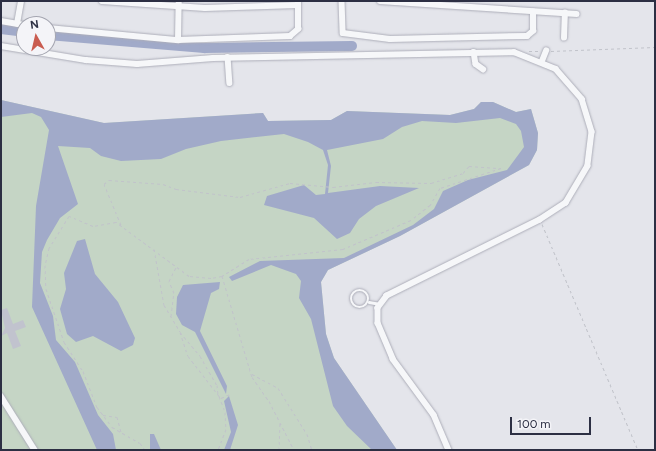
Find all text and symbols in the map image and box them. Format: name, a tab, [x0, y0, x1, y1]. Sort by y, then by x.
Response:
north arrow	[16, 16, 56, 56]
text: N	[29, 18, 40, 32]
scale bar	[512, 409, 593, 435]
text: 100 m	[517, 417, 551, 431]

